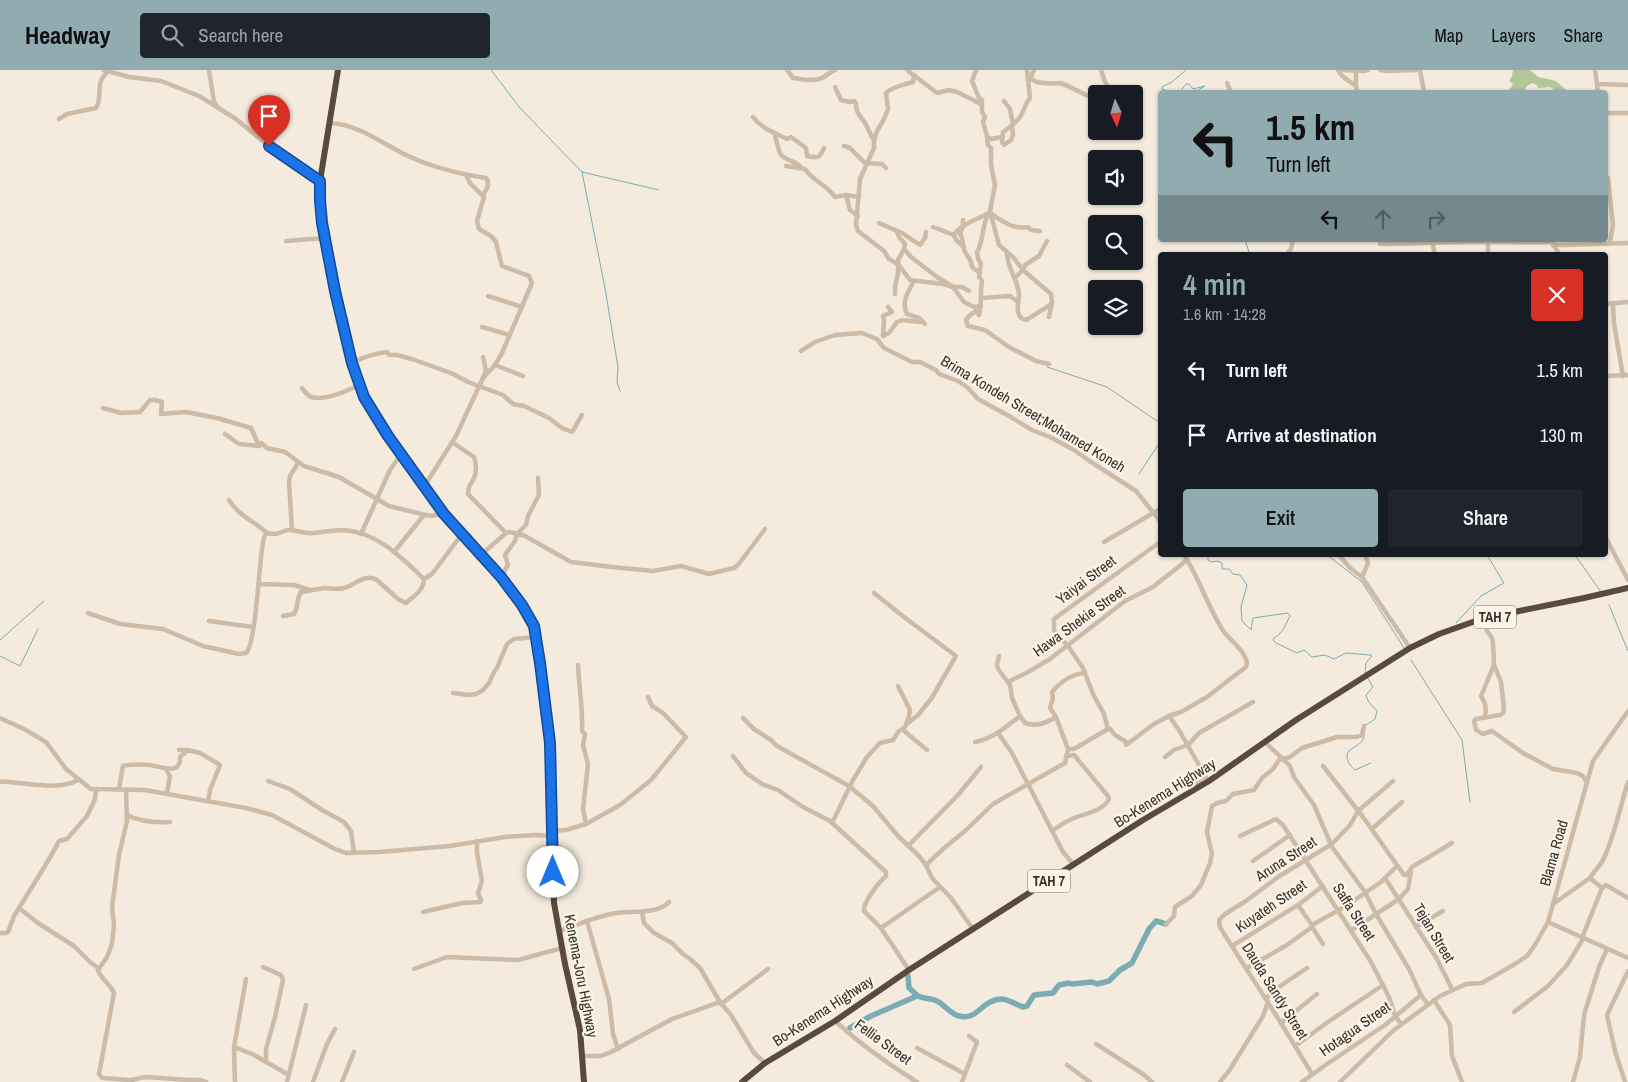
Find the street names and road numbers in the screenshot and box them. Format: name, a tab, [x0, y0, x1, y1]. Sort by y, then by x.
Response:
street label: Brima Kondeh Street;Mohamed Koneh	[937, 350, 1130, 477]
street label: Yaiyai Street	[1051, 550, 1121, 609]
street label: Hawa Shekie Street	[1028, 580, 1130, 661]
road number: TAH 7	[1474, 606, 1516, 628]
street label: Bo-Kenema Highway	[1110, 752, 1220, 832]
street label: Blama Road	[1534, 817, 1573, 888]
street label: Aruna Street	[1250, 831, 1321, 887]
road number: TAH 7	[1028, 869, 1070, 892]
street label: Kuyateh Street	[1231, 874, 1311, 937]
street label: Saffa Street	[1328, 879, 1381, 945]
street label: Tejan Street	[1409, 899, 1461, 967]
street label: Kenema-Joru Highway	[559, 912, 604, 1040]
street label: Dauda Sandy Street	[1237, 938, 1314, 1044]
street label: Bo-Kenema Highway	[768, 970, 878, 1051]
street label: Hotagua Street	[1315, 996, 1395, 1061]
street label: Fellie Street	[851, 1014, 917, 1070]

